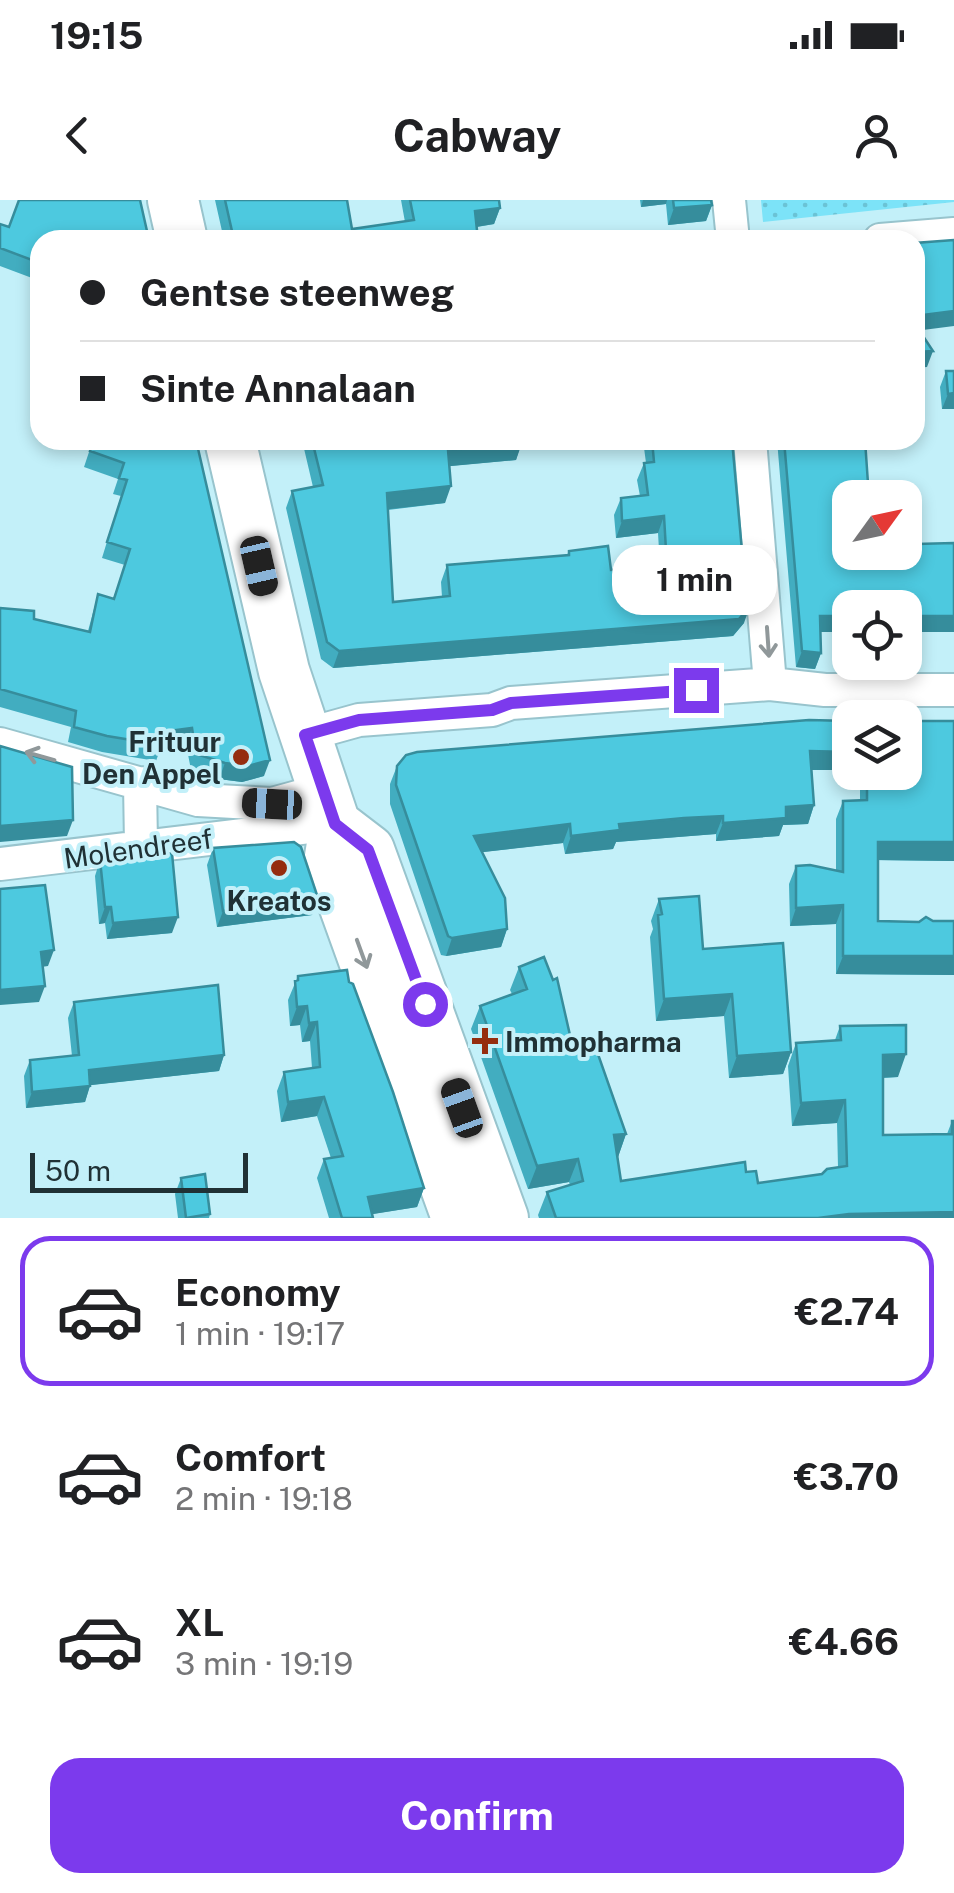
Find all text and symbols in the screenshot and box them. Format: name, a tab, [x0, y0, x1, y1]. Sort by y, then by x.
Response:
text: 19:15	[50, 13, 143, 58]
icon: back	[50, 108, 105, 163]
icon: person	[849, 108, 904, 163]
text: Cabway	[393, 109, 561, 162]
text: Gentse steenweg	[140, 270, 454, 315]
text: Sinte Annalaan	[140, 366, 416, 411]
north arrow	[832, 480, 922, 570]
map controls	[832, 480, 922, 790]
car	[238, 533, 280, 599]
callout: 1 min	[614, 545, 778, 615]
text: 1 min	[656, 561, 733, 598]
button: locate	[832, 590, 922, 680]
one-way arrow	[758, 625, 777, 657]
route end	[674, 668, 719, 713]
button: layers	[832, 700, 922, 790]
place label: Frituur Den Appel	[82, 725, 221, 790]
one-way arrow	[25, 745, 57, 764]
marker: Frituur Den Appel	[230, 746, 252, 768]
car	[241, 787, 303, 821]
street label: Molendreef	[61, 821, 215, 875]
marker: Kreatos	[268, 857, 290, 879]
place label: Kreatos	[226, 884, 332, 917]
one-way arrow	[354, 938, 372, 969]
route start	[403, 982, 448, 1027]
place label: Immopharma	[505, 1025, 682, 1058]
marker: Immopharma	[474, 1030, 496, 1052]
car	[438, 1075, 486, 1141]
scale bar	[30, 1148, 248, 1193]
text: 50 m	[45, 1154, 111, 1187]
icon: car	[55, 1266, 145, 1356]
text: Economy	[175, 1270, 341, 1315]
text: €2.74	[795, 1289, 899, 1334]
text: 1 min · 19:17	[175, 1315, 345, 1352]
icon: car	[55, 1431, 145, 1521]
text: Comfort	[175, 1435, 326, 1480]
text: €3.70	[794, 1454, 899, 1499]
text: 2 min · 19:18	[175, 1480, 353, 1517]
icon: car	[55, 1596, 145, 1686]
text: XL	[175, 1600, 224, 1645]
text: €4.66	[789, 1619, 899, 1664]
text: 3 min · 19:19	[175, 1645, 353, 1682]
button: Confirm	[50, 1758, 904, 1873]

